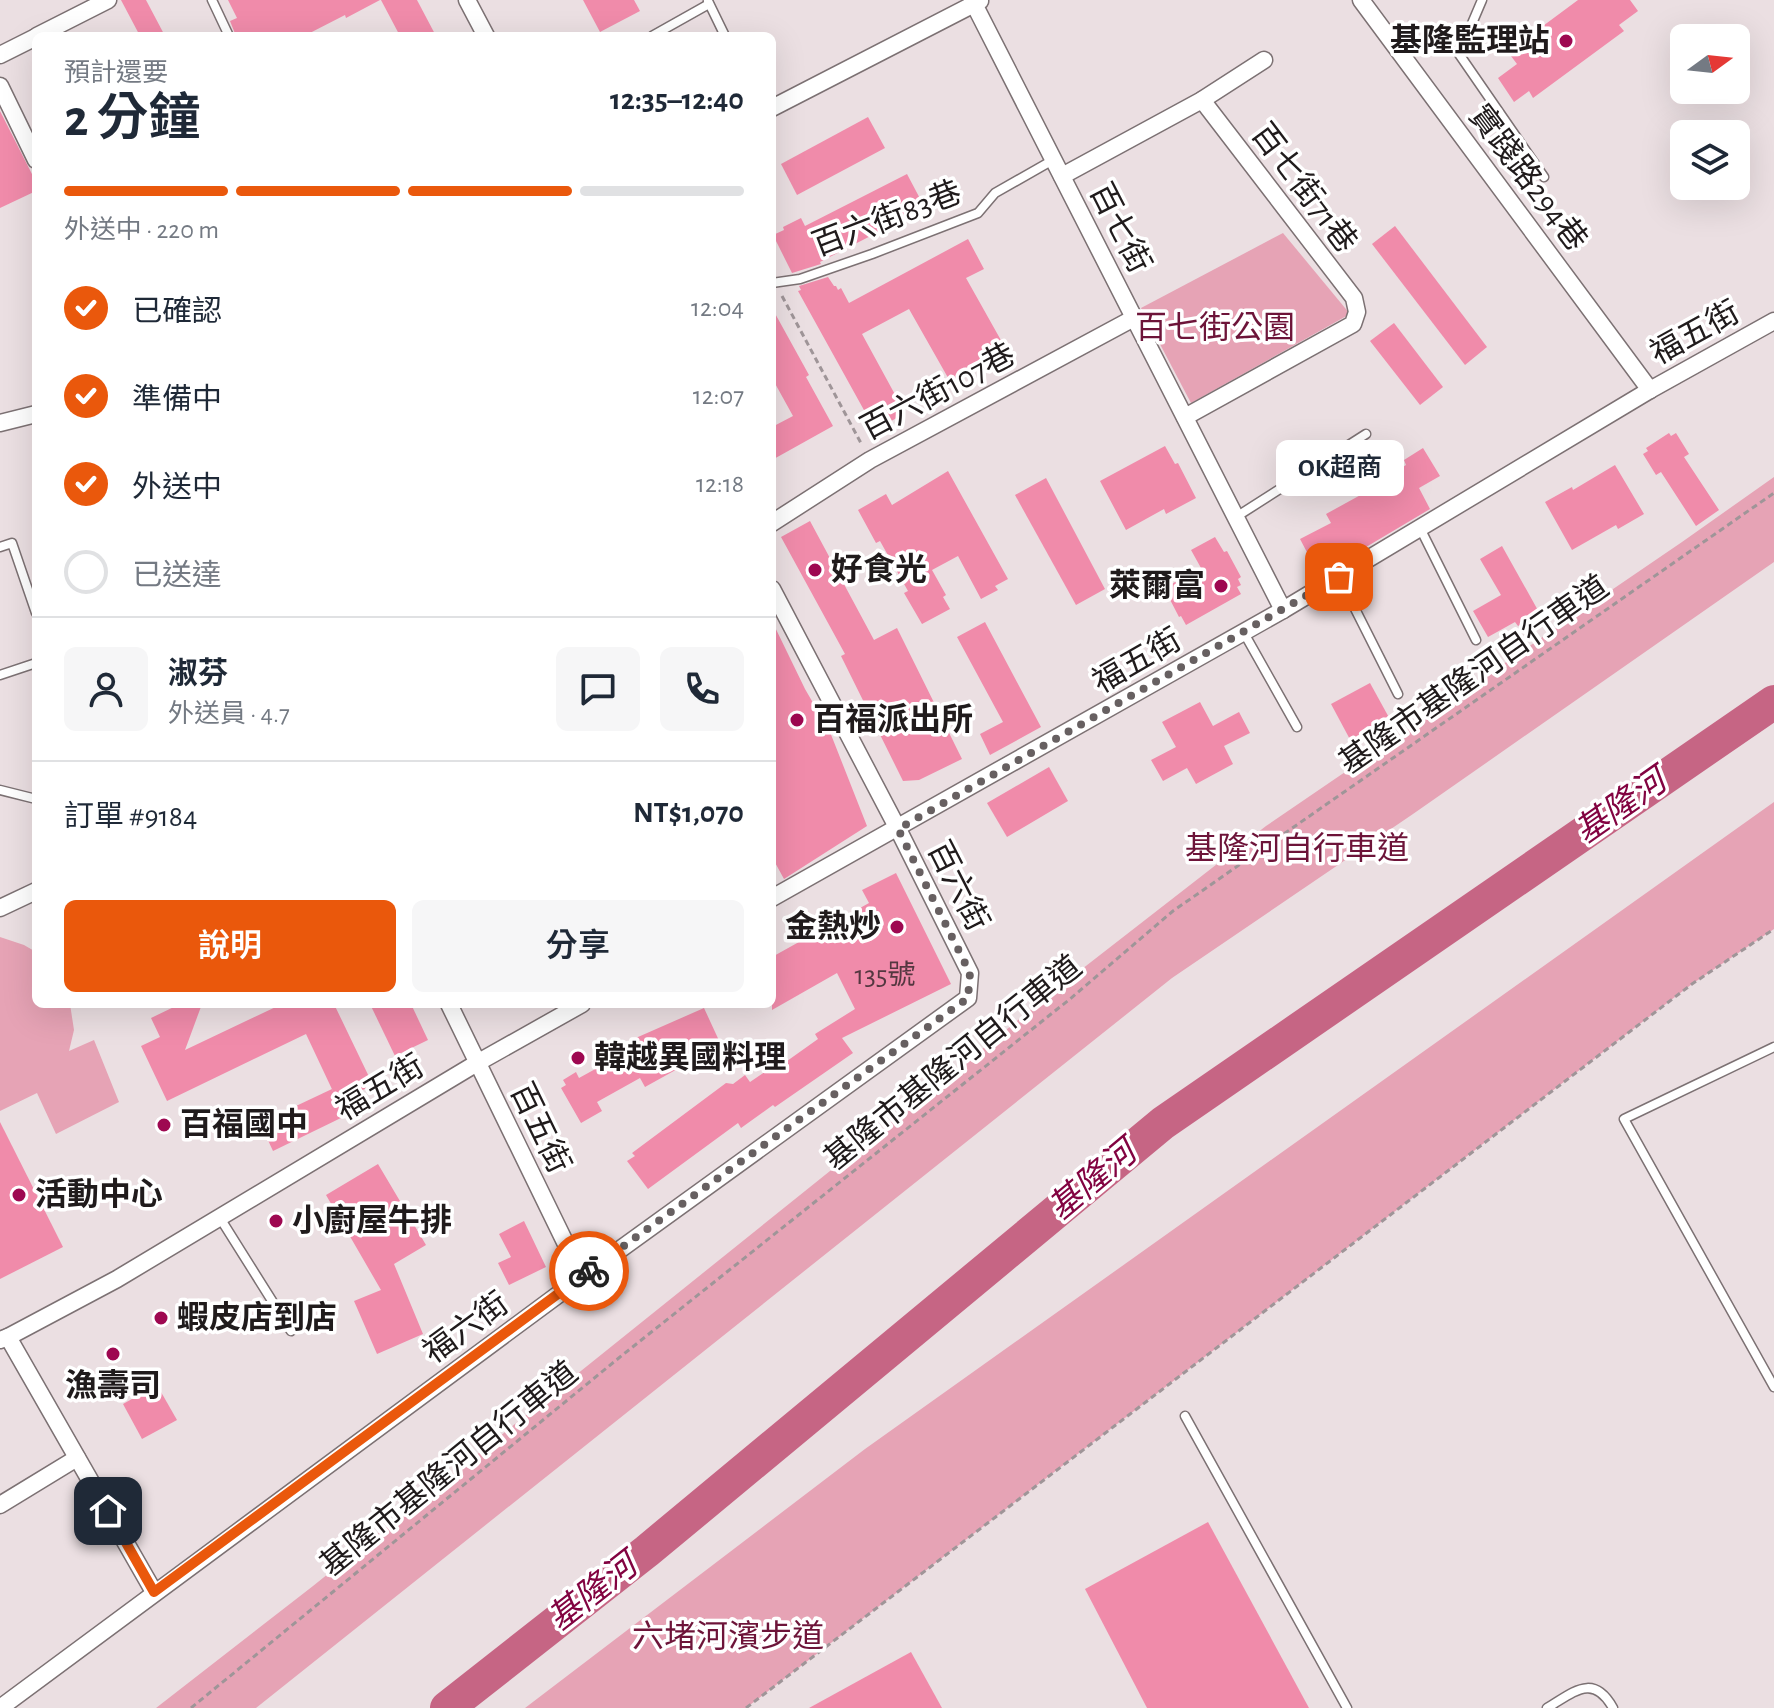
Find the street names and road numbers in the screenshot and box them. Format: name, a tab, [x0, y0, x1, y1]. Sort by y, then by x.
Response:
street label: 實踐路294巷	[1463, 98, 1594, 257]
street label: 百七街71巷	[1245, 117, 1363, 258]
street label: 百六街83巷	[808, 175, 966, 262]
street label: 百七街	[1084, 178, 1157, 278]
street label: 福五街	[1645, 295, 1745, 370]
street label: 百六街107巷	[855, 337, 1020, 446]
street label: 基隆市基隆河自行車道	[1333, 568, 1614, 780]
street label: 福五街	[1087, 622, 1187, 699]
street label: 百六街	[922, 836, 995, 936]
street label: 基隆市基隆河自行車道	[817, 948, 1087, 1176]
street label: 福五街	[330, 1049, 429, 1126]
street label: 百五街	[505, 1077, 576, 1178]
street label: 福六街	[417, 1286, 514, 1369]
street label: 基隆市基隆河自行車道	[313, 1354, 583, 1582]

